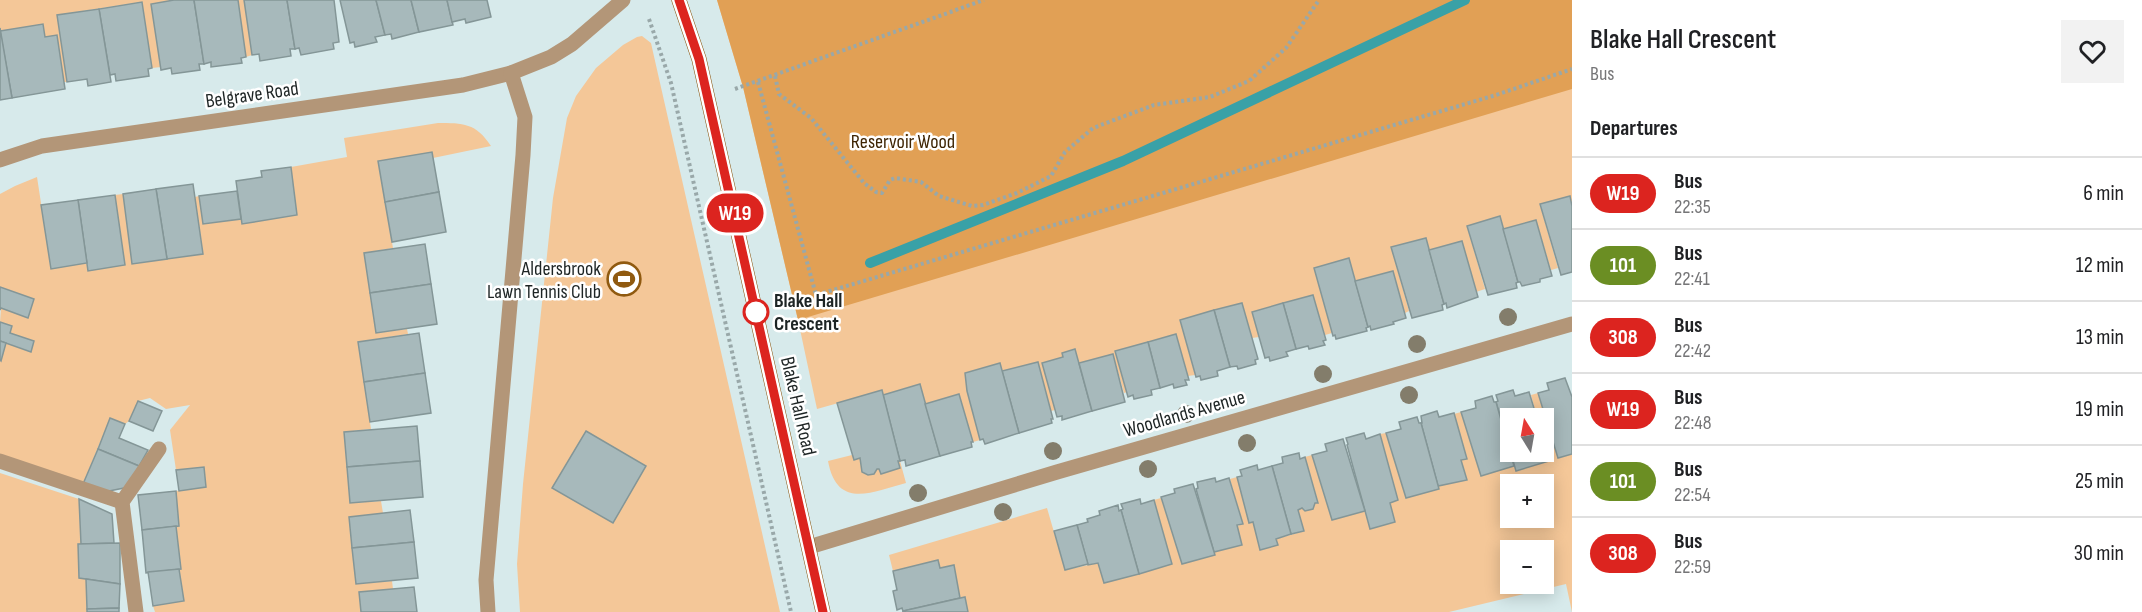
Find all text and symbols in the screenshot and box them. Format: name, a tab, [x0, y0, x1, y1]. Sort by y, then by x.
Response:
button: heart	[2061, 20, 2124, 83]
text: Blake Hall Crescent	[1590, 23, 1776, 56]
text: Bus	[1590, 62, 1614, 86]
street label: Belgrave Road	[204, 77, 300, 113]
text: Departures	[1590, 115, 1678, 142]
park label: Reservoir Wood	[851, 130, 955, 154]
text: Bus	[1674, 168, 1703, 195]
text: 6 min	[2083, 180, 2124, 207]
text: W19	[1607, 181, 1639, 206]
line badge: W19	[700, 194, 770, 232]
text: 22:35	[1674, 195, 1711, 219]
text: W19	[719, 201, 751, 226]
text: Bus	[1674, 240, 1703, 267]
text: 12 min	[2076, 252, 2124, 279]
text: 101	[1610, 253, 1636, 278]
place label: Aldersbrook Lawn Tennis Club	[487, 257, 601, 304]
sports icon: Aldersbrook Lawn Tennis Club	[606, 261, 642, 297]
text: 22:41	[1674, 267, 1710, 291]
place label: Blake Hall Crescent	[774, 289, 842, 336]
marker: Blake Hall Crescent	[743, 299, 769, 325]
text: Bus	[1674, 312, 1703, 339]
text: 13 min	[2076, 324, 2124, 351]
text: 308	[1608, 325, 1638, 350]
text: 22:42	[1674, 339, 1711, 363]
street label: Blake Hall Road	[775, 354, 821, 458]
text: Bus	[1674, 384, 1703, 411]
street label: Woodlands Avenue	[1121, 385, 1248, 443]
text: 19 min	[2075, 396, 2124, 423]
text: W19	[1607, 397, 1639, 422]
north arrow	[1500, 408, 1554, 462]
map controls	[1500, 408, 1554, 594]
text: 22:48	[1674, 411, 1711, 435]
text: Bus	[1674, 456, 1703, 483]
text: 25 min	[2075, 468, 2124, 495]
text: 101	[1610, 469, 1636, 494]
button: +	[1500, 474, 1554, 528]
text: 22:54	[1674, 483, 1711, 507]
text: Bus	[1674, 528, 1703, 555]
button: −	[1500, 540, 1554, 594]
text: 30 min	[2074, 540, 2124, 567]
text: 308	[1608, 541, 1638, 566]
text: 22:59	[1674, 555, 1711, 579]

